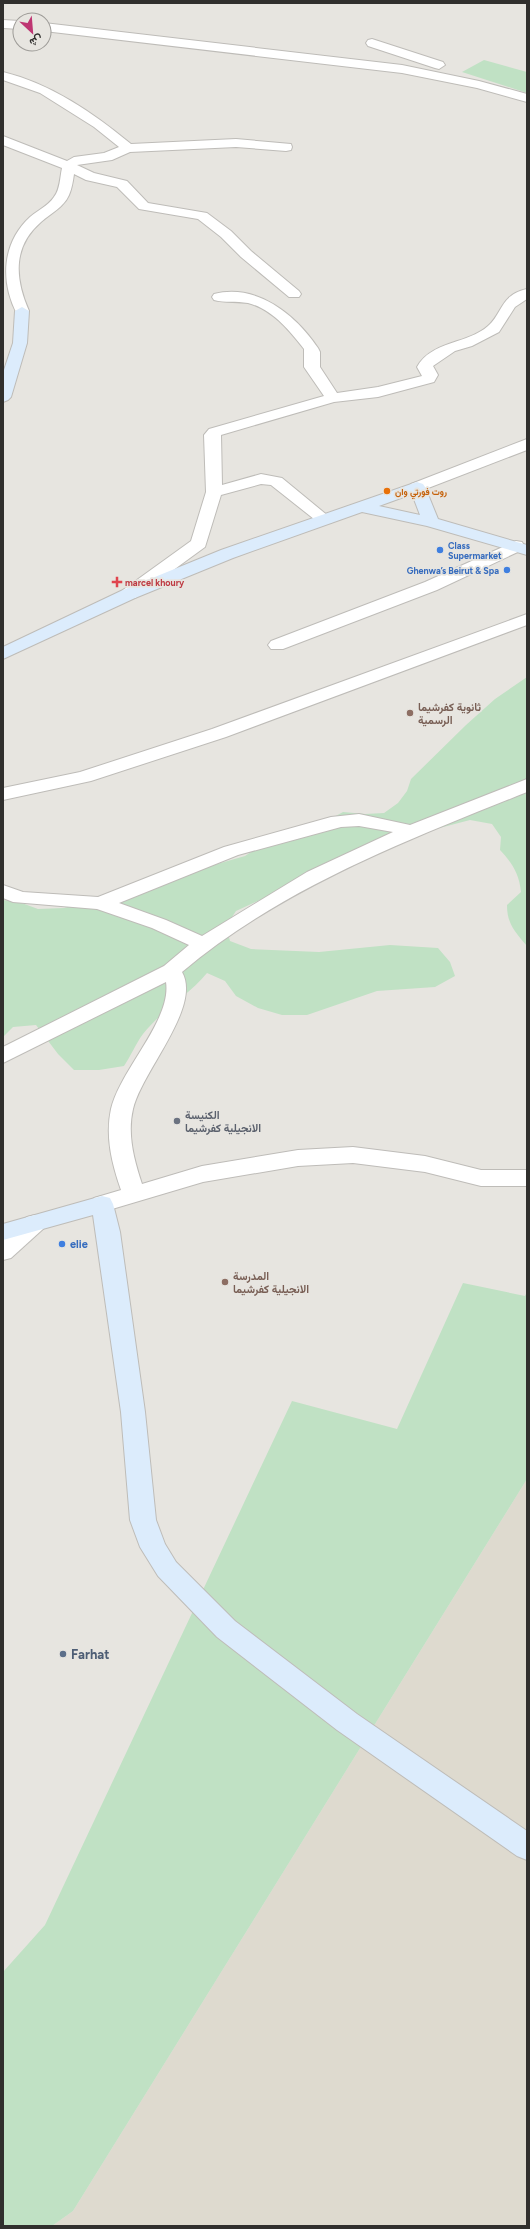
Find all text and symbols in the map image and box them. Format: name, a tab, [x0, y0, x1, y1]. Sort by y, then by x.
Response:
north arrow	[12, 12, 52, 52]
text: ش	[27, 32, 45, 49]
marker: روت فورتي وان	[382, 486, 392, 496]
place label: روت فورتي وان	[395, 486, 447, 500]
place label: Class Supermarket	[448, 540, 502, 561]
marker: Class Supermarket	[435, 545, 445, 555]
place label: Ghenwa’s Beirut & Spa	[407, 565, 499, 576]
marker: Ghenwa’s Beirut & Spa	[502, 565, 512, 575]
marker: marcel khoury	[112, 577, 122, 587]
place label: marcel khoury	[125, 577, 185, 588]
place label: ثانوية كفرشيما الرسمية	[418, 701, 481, 727]
marker: ثانوية كفرشيما الرسمية	[405, 708, 415, 718]
place label: الكنيسة الانجيلية كفرشيما	[185, 1109, 261, 1135]
marker: الكنيسة الانجيلية كفرشيما	[172, 1116, 182, 1126]
place label: elie	[70, 1238, 88, 1251]
marker: elie	[57, 1239, 67, 1249]
place label: المدرسة الانجيلية كفرشيما	[233, 1270, 309, 1296]
marker: المدرسة الانجيلية كفرشيما	[220, 1277, 230, 1287]
place label: Farhat	[71, 1647, 110, 1662]
marker: Farhat	[58, 1649, 68, 1659]

